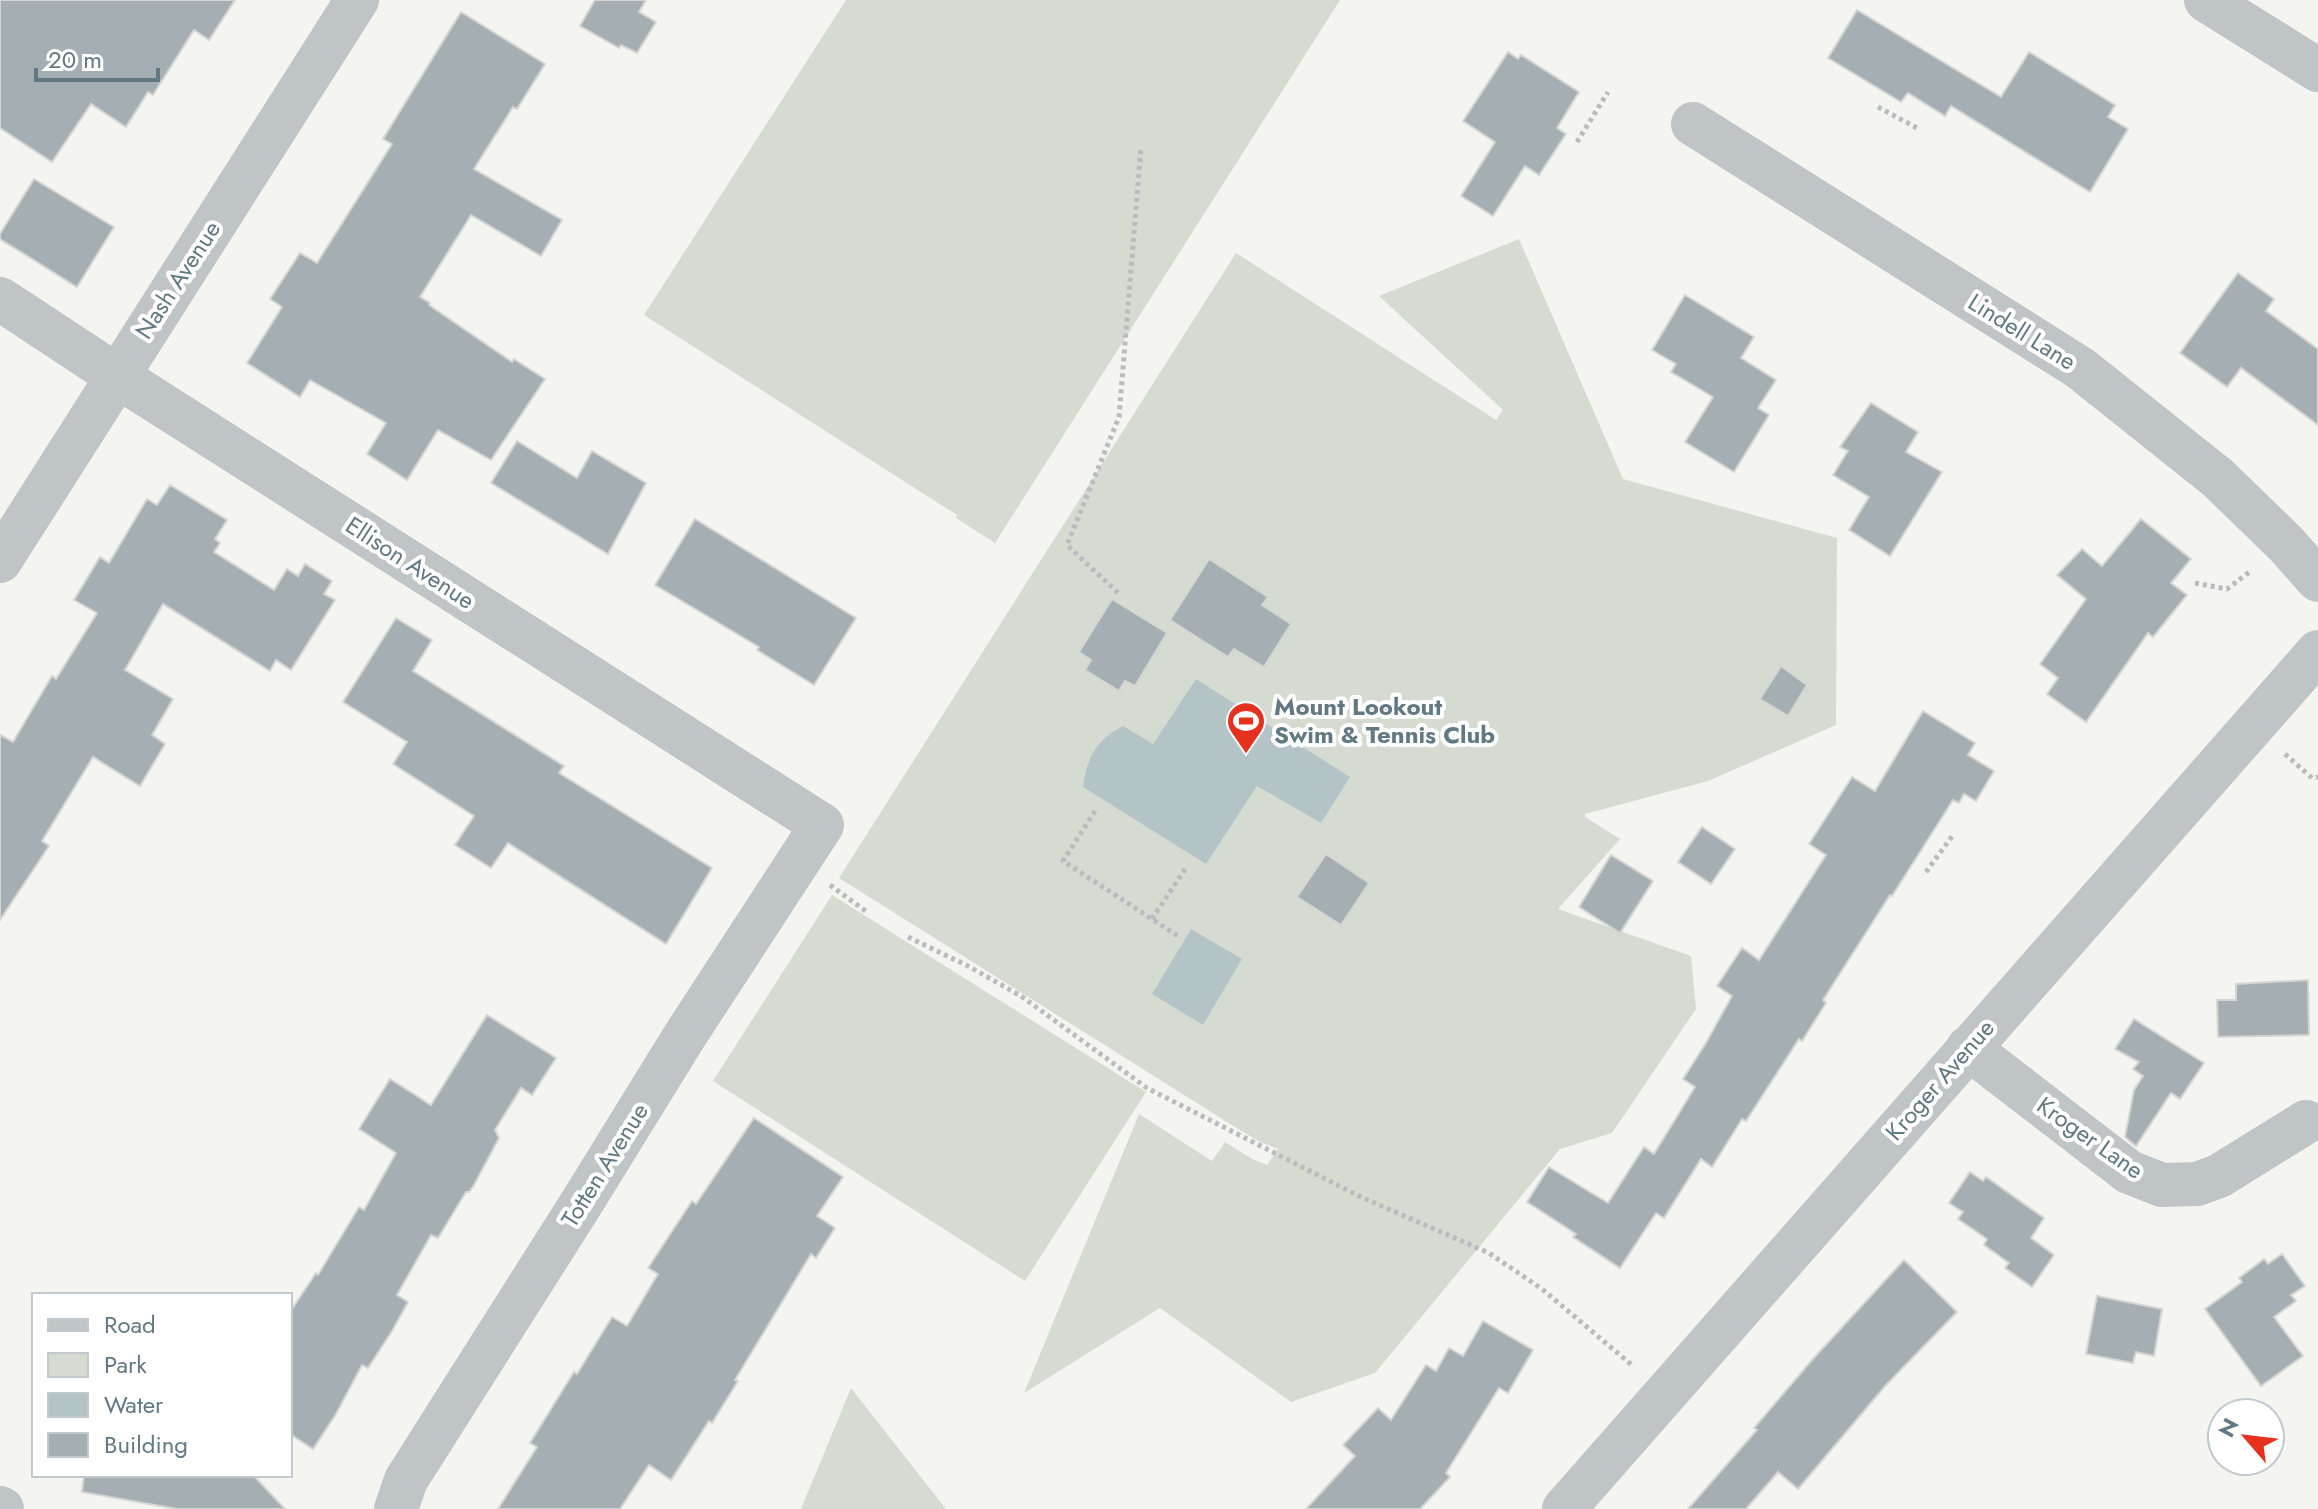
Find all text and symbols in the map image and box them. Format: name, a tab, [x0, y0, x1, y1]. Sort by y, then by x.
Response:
scale bar	[36, 32, 158, 82]
text: 20 m	[48, 42, 102, 77]
street label: Nash Avenue	[126, 214, 229, 346]
street label: Lindell Lane	[1962, 285, 2083, 379]
street label: Ellison Avenue	[339, 508, 482, 618]
place label: Mount Lookout Swim & Tennis Club	[1274, 689, 1495, 752]
sports icon: Mount Lookout Swim & Tennis Club	[1225, 700, 1267, 755]
street label: Kroger Avenue	[1877, 1011, 2002, 1148]
street label: Kroger Lane	[2030, 1088, 2151, 1187]
street label: Totten Avenue	[553, 1096, 657, 1234]
legend	[32, 1293, 292, 1477]
text: Road	[104, 1307, 156, 1342]
text: Park	[104, 1347, 147, 1382]
text: Water	[104, 1387, 164, 1422]
north arrow	[2206, 1397, 2286, 1477]
text: N	[2210, 1412, 2247, 1443]
text: Building	[104, 1427, 188, 1462]

